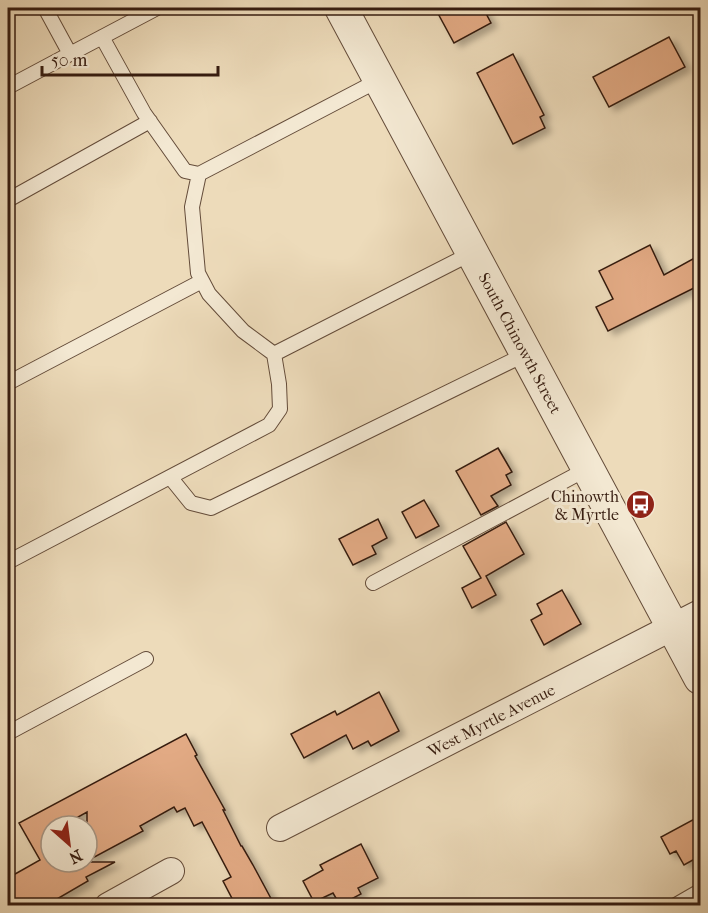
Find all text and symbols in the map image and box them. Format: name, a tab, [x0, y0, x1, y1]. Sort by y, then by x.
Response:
scale bar	[42, 39, 218, 77]
text: 50 m	[51, 50, 88, 71]
street label: South Chinowth Street	[475, 269, 566, 417]
place label: Chinowth & Myrtle	[551, 487, 619, 524]
bus stop icon: Chinowth & Myrtle	[624, 489, 656, 521]
street label: West Myrtle Avenue	[423, 680, 558, 761]
north arrow	[39, 814, 99, 874]
text: N	[65, 846, 86, 868]

